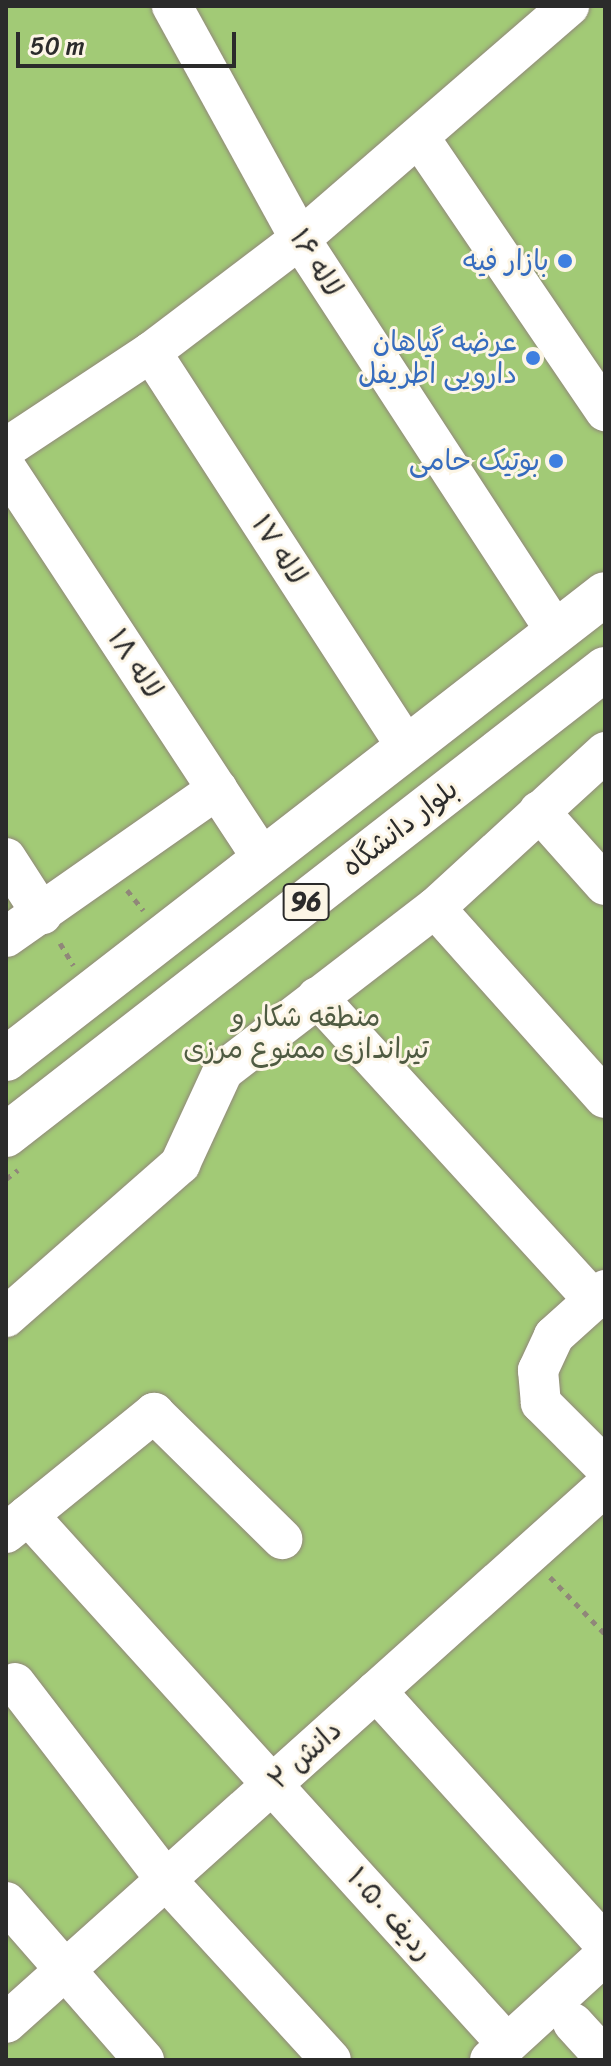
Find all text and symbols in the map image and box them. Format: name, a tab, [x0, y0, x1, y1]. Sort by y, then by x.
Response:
scale bar	[20, 16, 240, 66]
text: 50 m	[30, 25, 85, 67]
street label: لاله ۱۶	[282, 223, 350, 303]
place label: بازار فیه	[463, 244, 549, 278]
marker: بازار فیه	[556, 252, 574, 270]
place label: عرضه گیاهان دارویی اطریفل	[358, 325, 517, 391]
marker: عرضه گیاهان دارویی اطریفل	[524, 349, 542, 367]
place label: بوتیک حامی	[409, 444, 540, 478]
marker: بوتیک حامی	[547, 452, 565, 470]
street label: لاله ۱۷	[244, 509, 314, 591]
street label: لاله ۱۸	[100, 623, 170, 705]
street label: بلوار دانشگاه	[335, 772, 465, 884]
road number: 96	[282, 880, 330, 924]
park label: منطقه شکار و تیراندازی ممنوع مرزی	[183, 1000, 429, 1066]
street label: دانش ۲	[261, 1713, 349, 1797]
street label: ردیف ۱۰۵۰	[340, 1861, 440, 1967]

